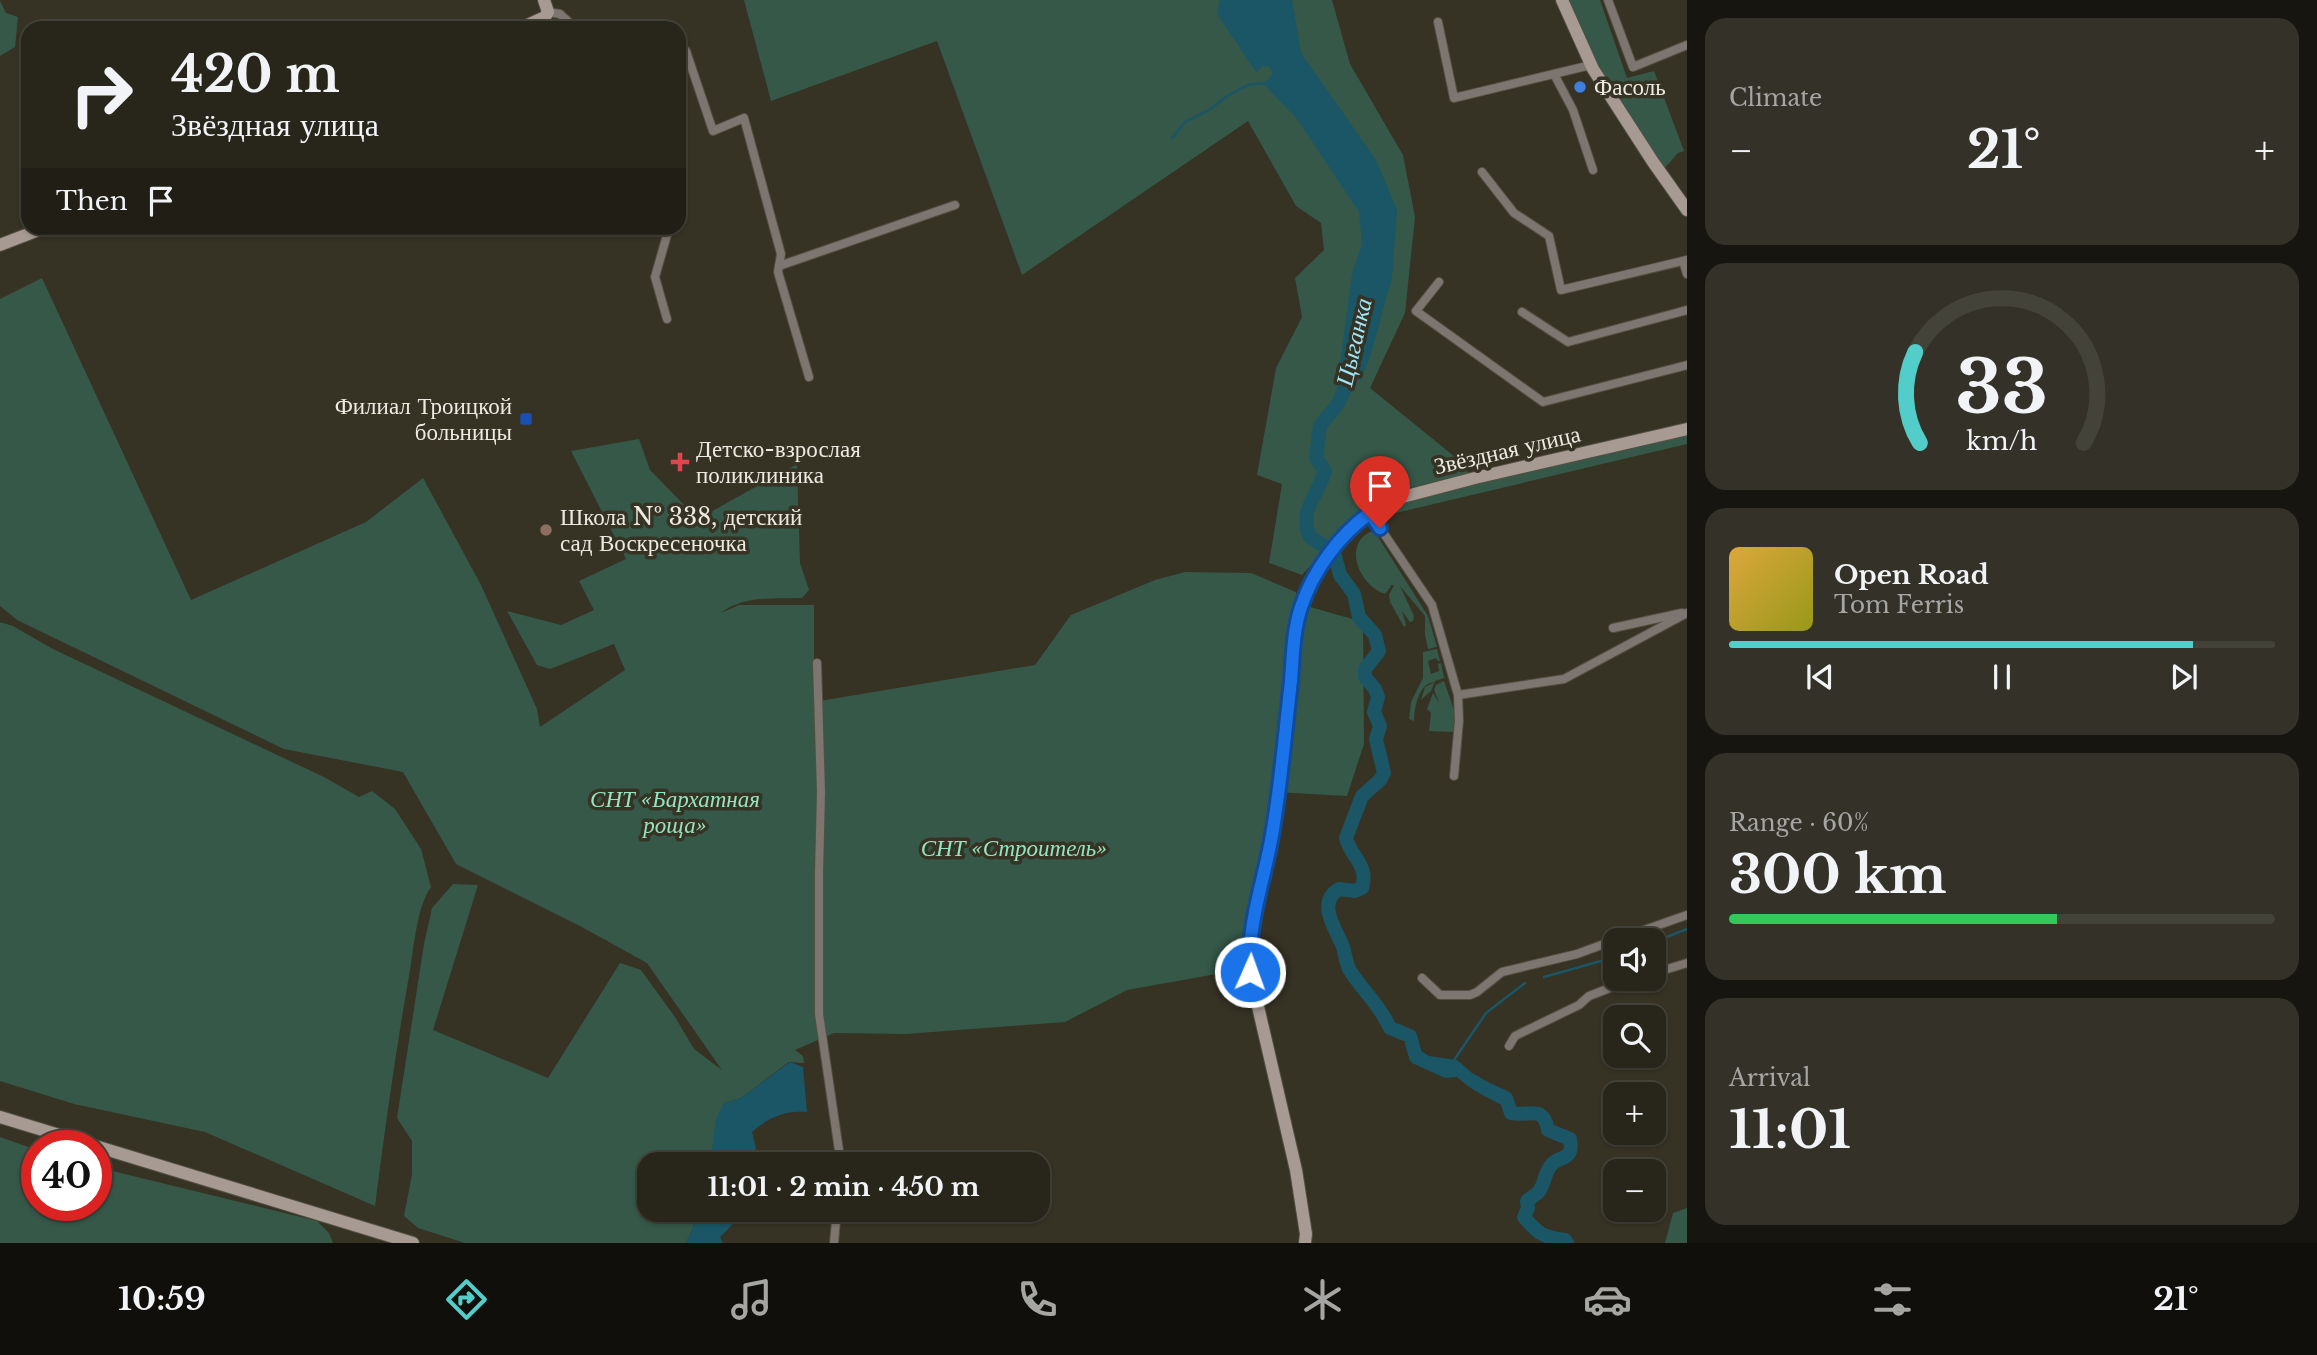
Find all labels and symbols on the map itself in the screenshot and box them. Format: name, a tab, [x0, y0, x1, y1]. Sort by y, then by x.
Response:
place label: Фасоль	[1594, 73, 1666, 101]
marker: Фасоль	[1572, 79, 1588, 95]
water label: Цыганка	[1329, 295, 1378, 390]
place label: Филиал Троицкой больницы	[335, 392, 512, 446]
marker: Филиал Троицкой больницы	[518, 411, 534, 427]
street label: Звёздная улица	[1431, 420, 1583, 480]
place label: Детско-взрослая поликлиника	[696, 435, 861, 489]
marker: Детско-взрослая поликлиника	[670, 452, 690, 472]
pin	[1350, 456, 1410, 528]
place label: Школа № 338, детский сад Воскресеночка	[560, 503, 802, 557]
marker: Школа № 338, детский сад Воскресеночка	[538, 522, 554, 538]
park label: СНТ «Бархатная роща»	[590, 785, 760, 839]
park label: СНТ «Строитель»	[921, 834, 1107, 862]
position arrow	[1213, 935, 1287, 1009]
speed limit sign: 40	[21, 1130, 112, 1221]

